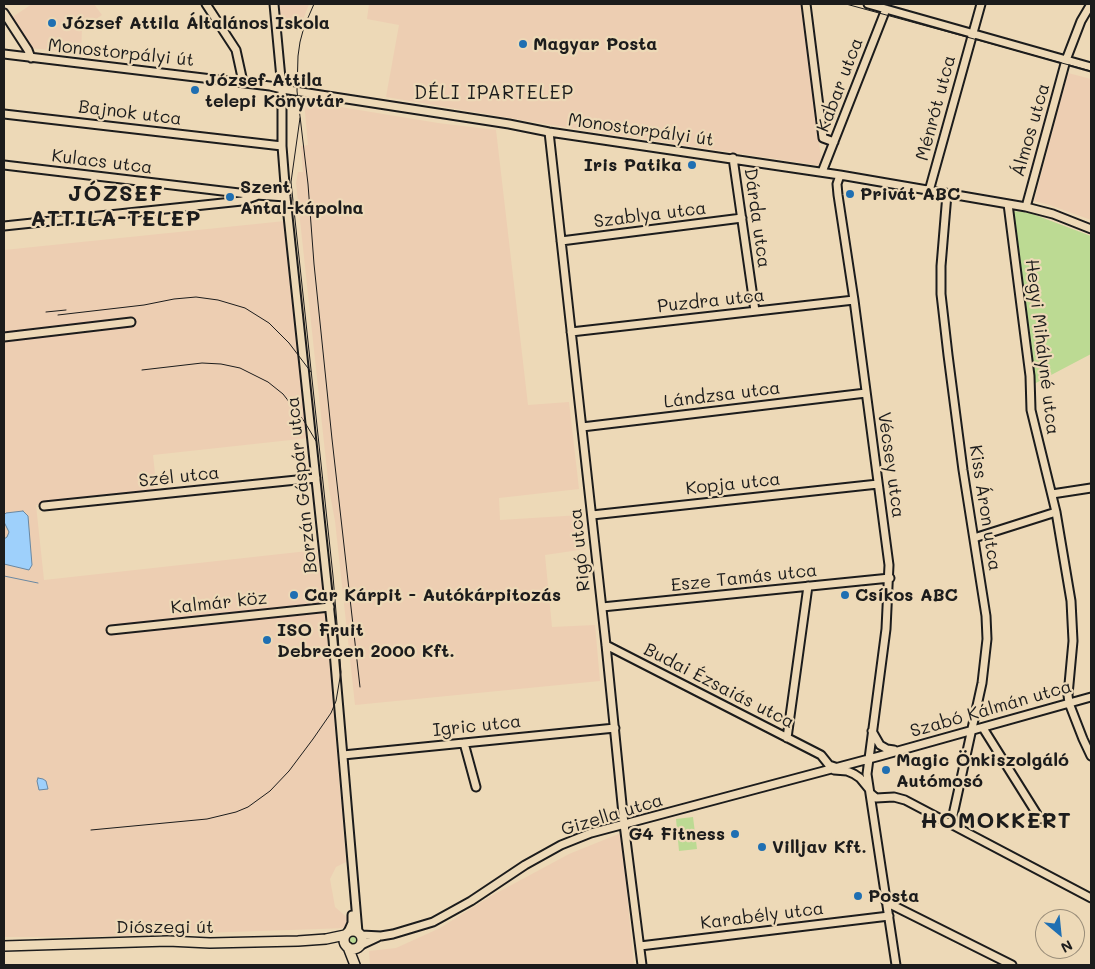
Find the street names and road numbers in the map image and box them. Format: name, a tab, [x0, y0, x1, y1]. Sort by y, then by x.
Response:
street label: Monostorpályi út	[47, 35, 195, 71]
street label: Kabar utca	[812, 35, 868, 135]
street label: Ménrót utca	[912, 53, 960, 163]
street label: Álmos utca	[1007, 81, 1055, 179]
street label: Bajnok utca	[77, 96, 183, 130]
street label: Monostorpályi út	[567, 109, 715, 151]
street label: Kulacs utca	[50, 145, 154, 179]
street label: Dárda utca	[739, 167, 775, 269]
street label: Szablya utca	[592, 197, 708, 233]
street label: Hegyi Mihályné utca	[1021, 258, 1063, 436]
street label: Puzdra utca	[656, 285, 766, 317]
street label: Lándzsa utca	[662, 377, 782, 413]
street label: Borzán Gáspár utca	[282, 395, 322, 575]
street label: Vécsey utca	[873, 411, 909, 519]
street label: Kiss Áron utca	[964, 444, 1006, 572]
street label: Szél utca	[138, 462, 220, 492]
street label: Kopja utca	[684, 468, 782, 500]
street label: Rigó utca	[565, 507, 595, 593]
street label: Esze Tamás utca	[670, 560, 818, 596]
street label: Kalmár köz	[170, 587, 268, 619]
street label: Budai Ézsaiás utca	[640, 639, 798, 733]
street label: Szabó Kálmán utca	[908, 676, 1074, 742]
street label: Igric utca	[432, 711, 522, 741]
street label: Gizella utca	[558, 789, 666, 841]
street label: Karabély utca	[699, 898, 825, 934]
street label: Diószegi út	[116, 916, 214, 938]

